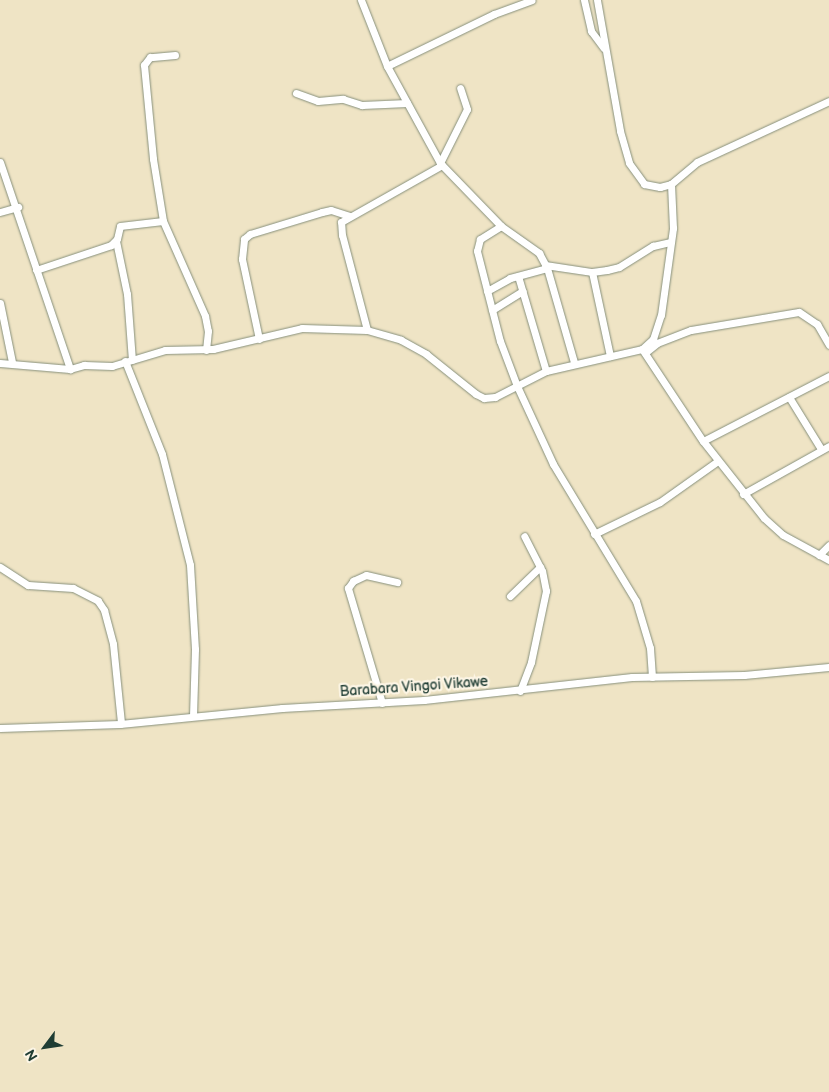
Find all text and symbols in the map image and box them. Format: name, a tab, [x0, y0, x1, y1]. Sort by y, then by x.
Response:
street label: Barabara Vingoi Vikawe	[339, 673, 489, 701]
north arrow	[20, 1022, 70, 1072]
text: N	[22, 1046, 42, 1064]

